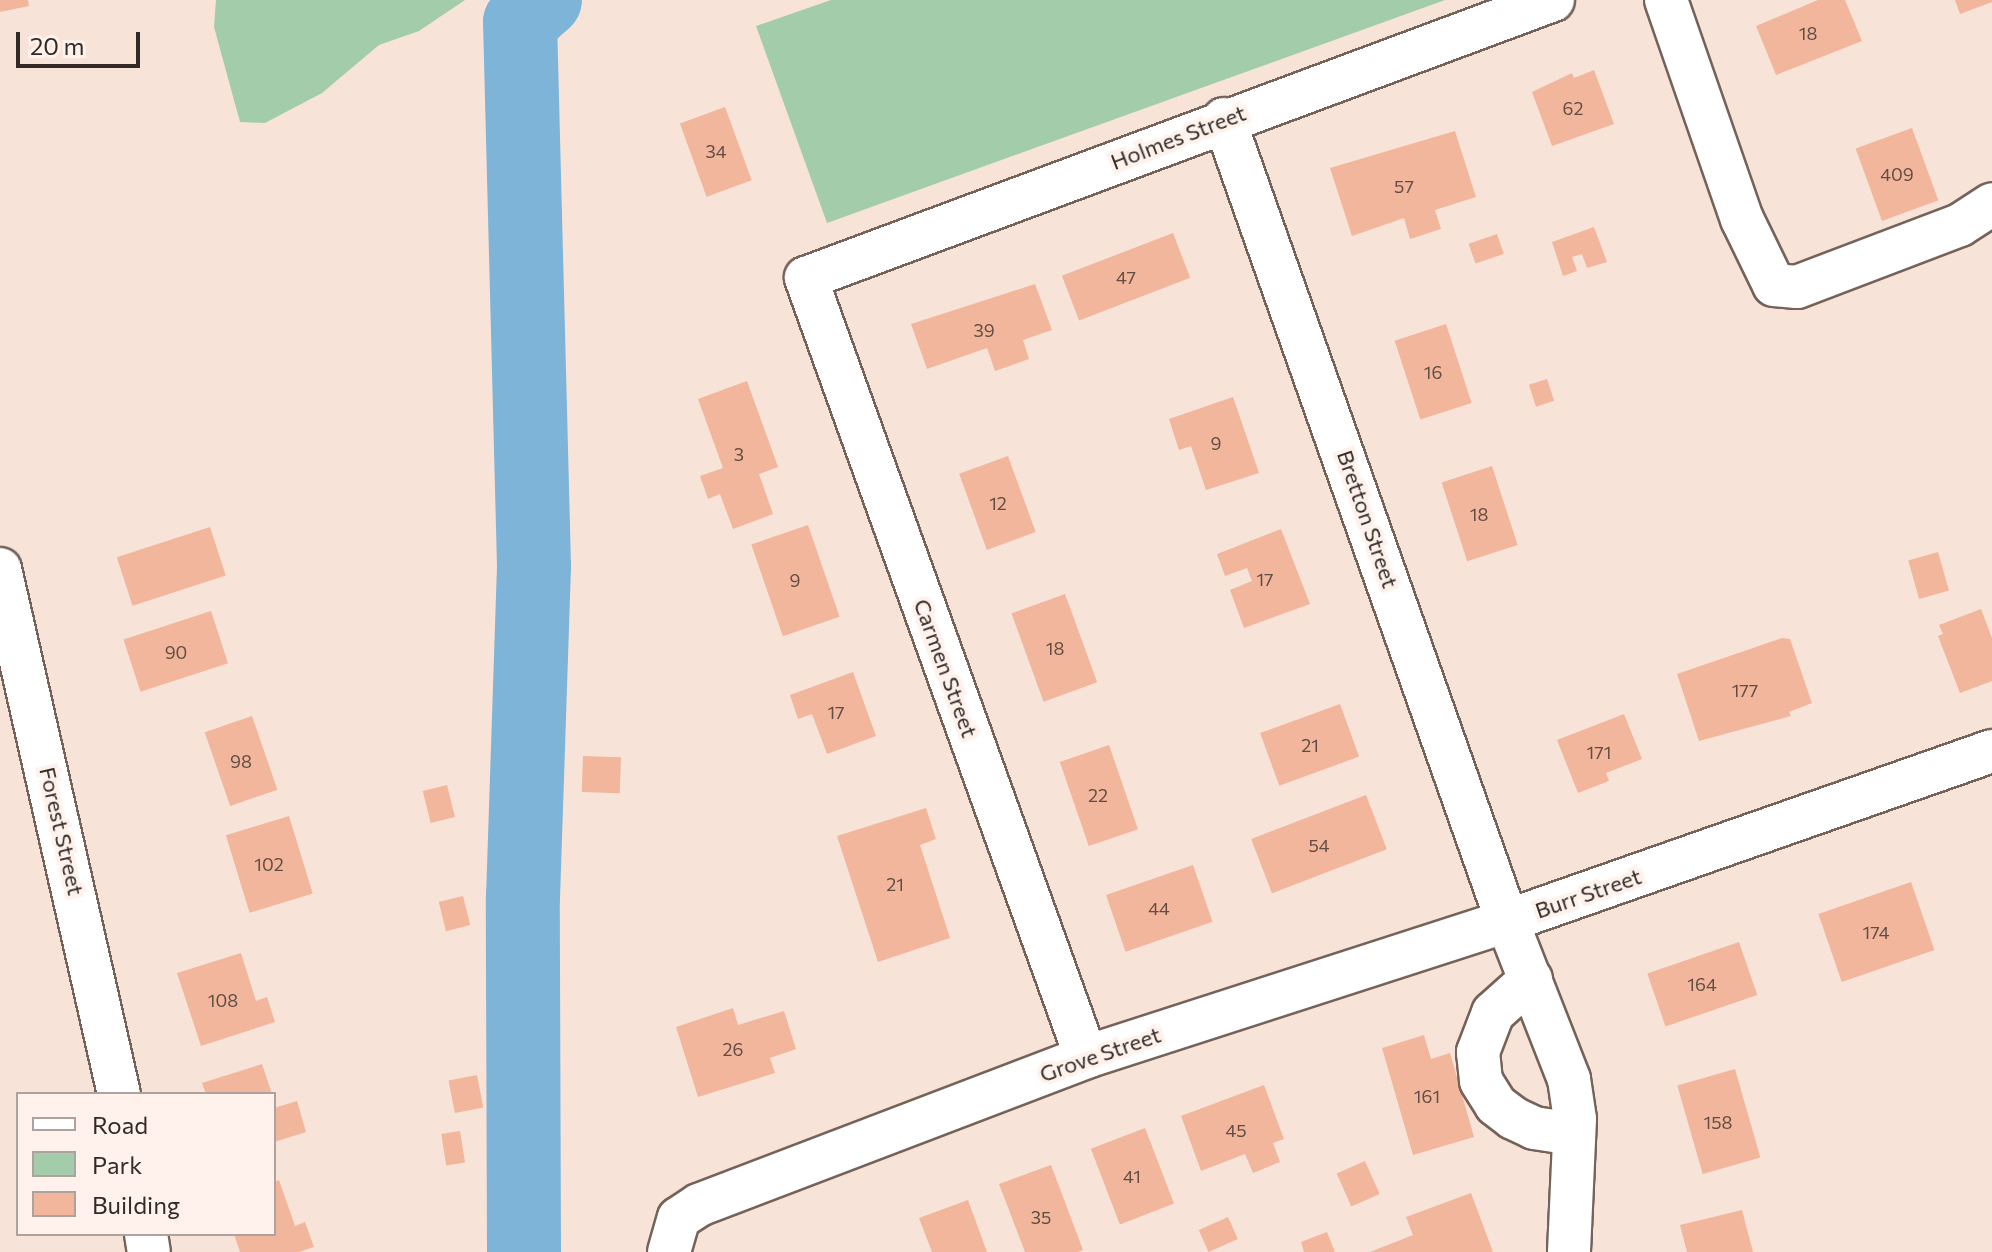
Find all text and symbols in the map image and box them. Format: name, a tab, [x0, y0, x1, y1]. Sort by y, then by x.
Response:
scale bar	[20, 16, 144, 66]
house number: 18	[1799, 22, 1817, 44]
text: 20 m	[30, 31, 84, 60]
house number: 62	[1563, 97, 1583, 119]
street label: Holmes Street	[1107, 99, 1249, 175]
house number: 34	[705, 140, 727, 162]
house number: 409	[1880, 163, 1914, 185]
house number: 57	[1394, 175, 1414, 197]
house number: 47	[1116, 266, 1136, 288]
house number: 39	[973, 319, 995, 341]
house number: 16	[1424, 361, 1442, 383]
house number: 9	[1211, 432, 1221, 454]
house number: 3	[734, 443, 744, 465]
street label: Bretton Street	[1332, 447, 1404, 591]
house number: 12	[989, 492, 1007, 514]
house number: 18	[1470, 503, 1488, 525]
house number: 17	[1256, 568, 1274, 590]
house number: 9	[790, 569, 800, 591]
street label: Carmen Street	[909, 595, 983, 741]
house number: 18	[1046, 637, 1064, 659]
house number: 90	[165, 641, 187, 663]
house number: 177	[1732, 679, 1758, 701]
house number: 17	[827, 701, 845, 723]
house number: 21	[1301, 734, 1319, 756]
house number: 171	[1587, 741, 1611, 763]
house number: 98	[230, 750, 252, 772]
street label: Forest Street	[34, 764, 90, 898]
house number: 22	[1088, 784, 1108, 806]
house number: 54	[1308, 834, 1330, 856]
house number: 102	[254, 853, 284, 875]
street label: Burr Street	[1531, 863, 1645, 923]
house number: 21	[886, 873, 904, 895]
house number: 44	[1148, 897, 1170, 919]
house number: 174	[1863, 921, 1889, 943]
house number: 164	[1687, 973, 1717, 995]
house number: 108	[208, 989, 238, 1011]
street label: Grove Street	[1036, 1021, 1164, 1087]
house number: 26	[723, 1038, 743, 1060]
house number: 161	[1414, 1085, 1440, 1107]
legend	[16, 1092, 276, 1236]
text: Road	[92, 1110, 148, 1139]
house number: 158	[1704, 1111, 1732, 1133]
house number: 45	[1225, 1119, 1247, 1141]
text: Park	[92, 1150, 142, 1179]
house number: 41	[1123, 1165, 1141, 1187]
text: Building	[92, 1190, 180, 1219]
house number: 35	[1031, 1206, 1051, 1228]

